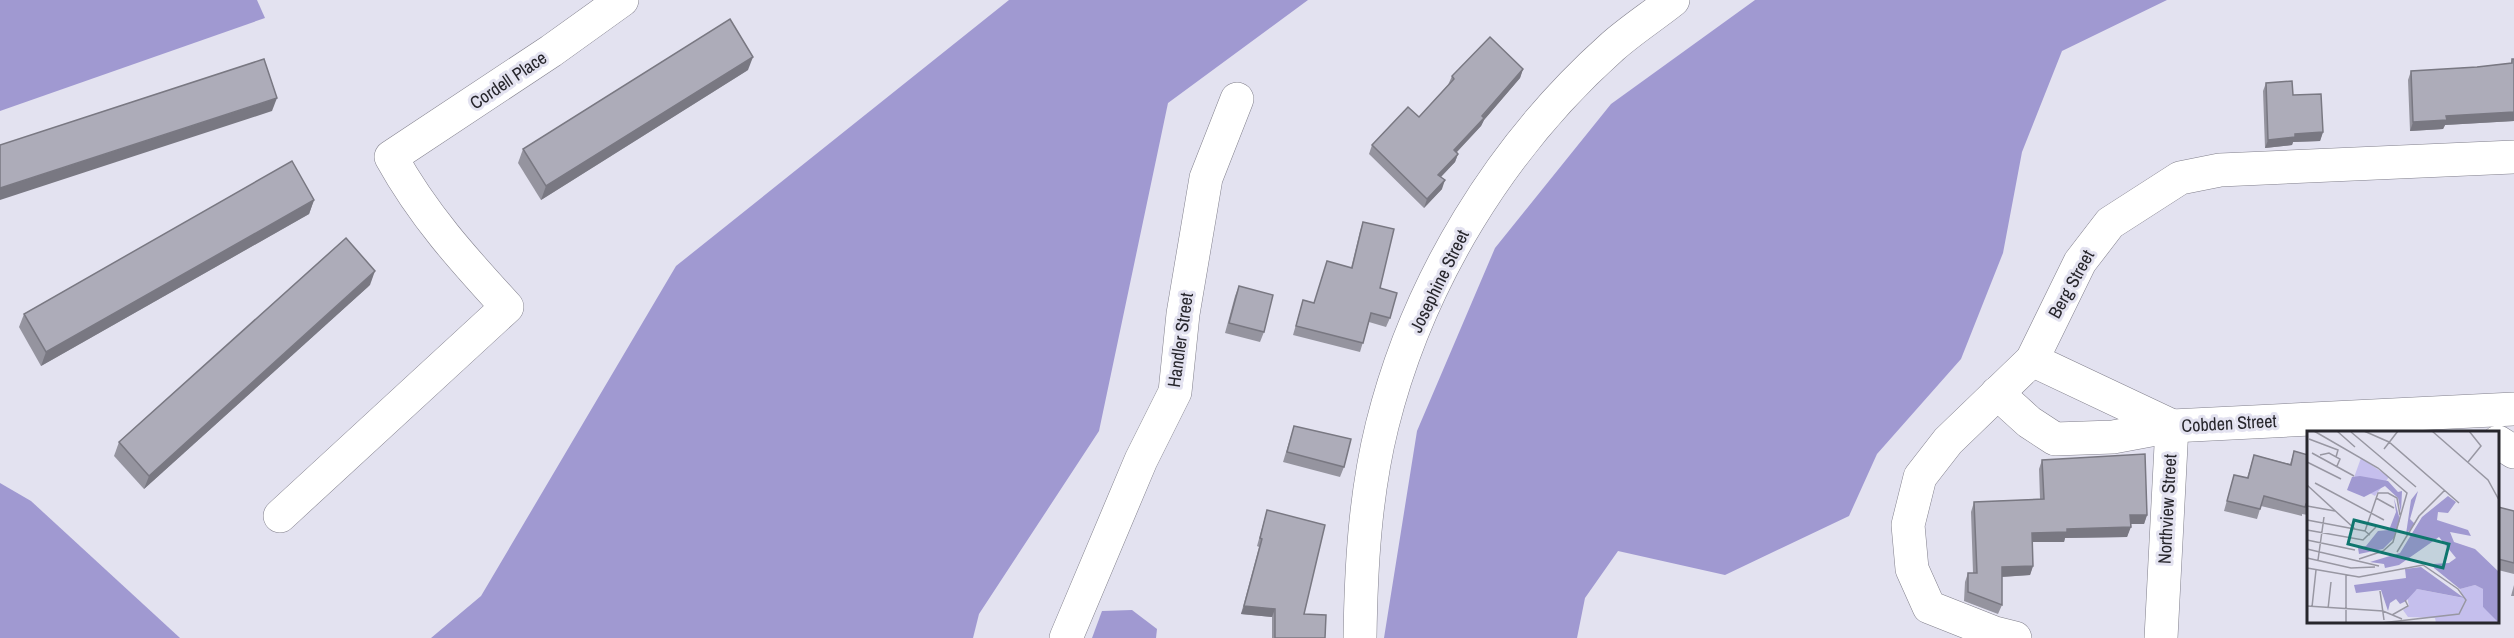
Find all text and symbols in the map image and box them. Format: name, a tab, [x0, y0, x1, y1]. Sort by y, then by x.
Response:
street label: Cordell Place	[465, 45, 551, 115]
street label: Josephine Street	[1403, 225, 1475, 337]
street label: Berg Street	[2042, 245, 2100, 323]
street label: Handler Street	[1161, 291, 1199, 389]
street label: Cobden Street	[2181, 408, 2277, 438]
inset map	[2307, 431, 2499, 623]
street label: Northview Street	[2152, 453, 2182, 565]

